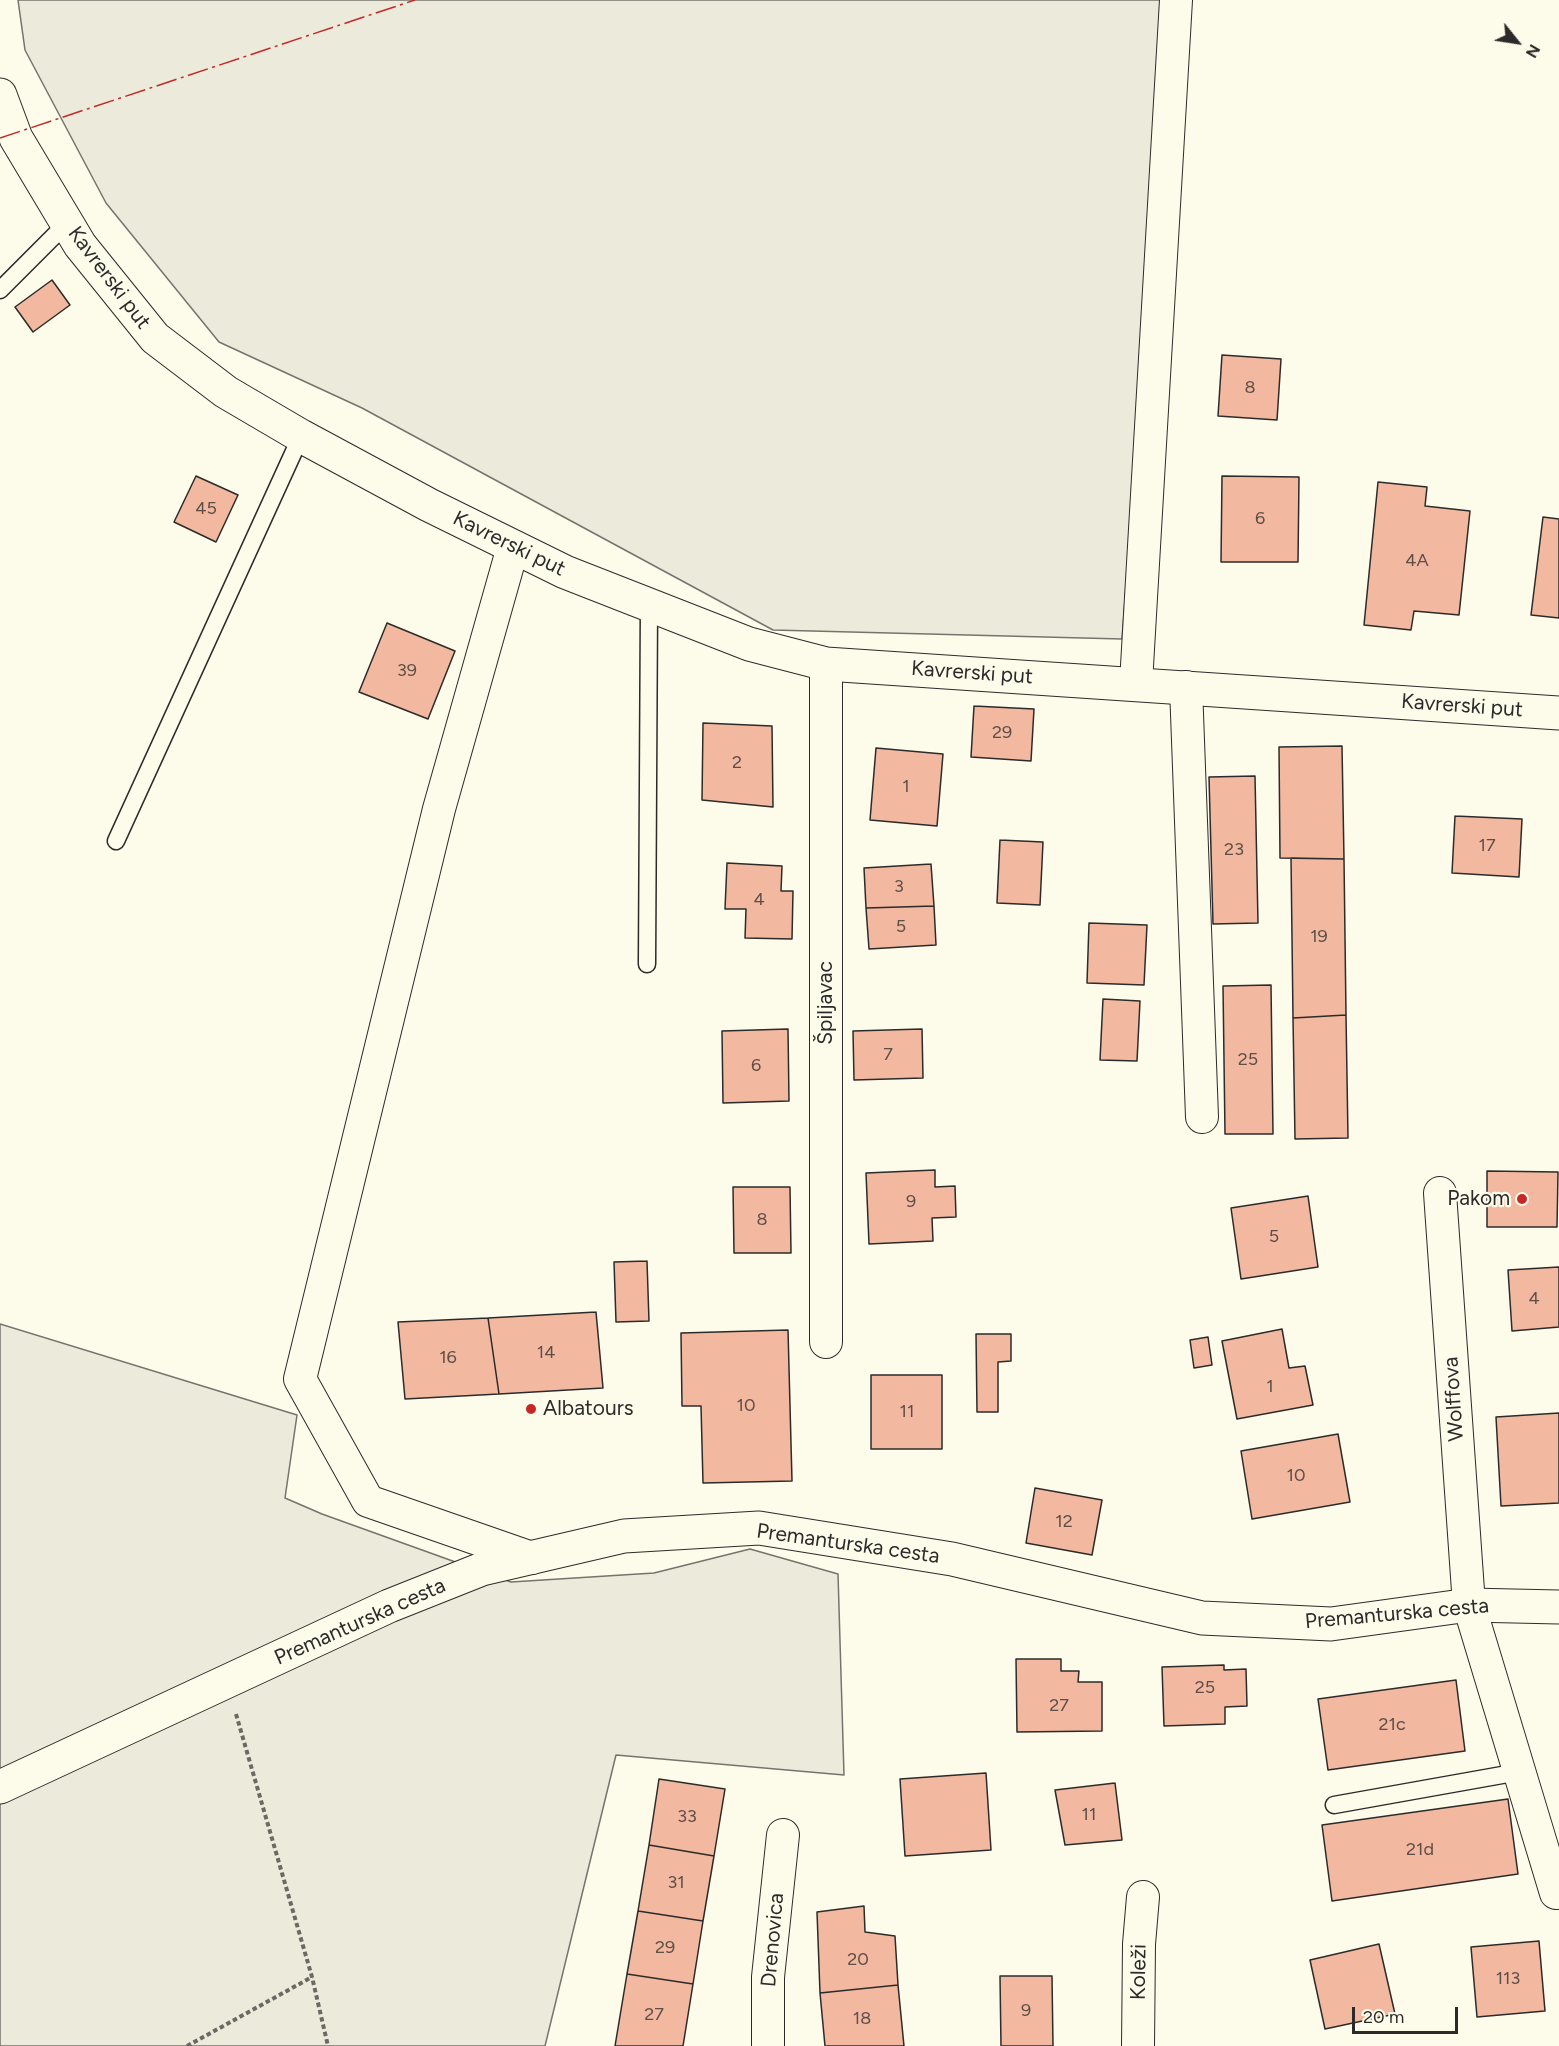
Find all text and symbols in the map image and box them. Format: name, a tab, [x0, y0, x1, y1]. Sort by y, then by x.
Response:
north arrow	[1487, 12, 1547, 72]
text: N	[1522, 41, 1544, 61]
street label: Kavrerski put	[62, 222, 156, 334]
house number: 8	[1244, 377, 1256, 399]
house number: 45	[195, 498, 217, 520]
street label: Kavrerski put	[449, 506, 569, 582]
house number: 6	[1255, 508, 1265, 530]
house number: 4A	[1405, 550, 1429, 572]
street label: Kavrerski put	[910, 656, 1034, 690]
house number: 39	[397, 660, 417, 682]
street label: Kavrerski put	[1400, 689, 1524, 723]
house number: 29	[992, 722, 1012, 744]
house number: 2	[732, 752, 742, 774]
house number: 1	[902, 776, 910, 798]
house number: 17	[1478, 835, 1496, 857]
house number: 23	[1224, 839, 1244, 861]
house number: 3	[894, 876, 904, 898]
house number: 4	[753, 889, 765, 911]
house number: 5	[896, 916, 906, 938]
house number: 19	[1310, 926, 1328, 948]
street label: Špiljavac	[813, 961, 839, 1045]
house number: 7	[883, 1044, 893, 1066]
house number: 25	[1238, 1049, 1258, 1071]
house number: 6	[751, 1055, 761, 1077]
place label: Pakom	[1447, 1186, 1510, 1212]
house number: 9	[906, 1191, 916, 1213]
marker: Pakom	[1515, 1192, 1529, 1206]
house number: 8	[756, 1209, 768, 1231]
house number: 5	[1269, 1226, 1279, 1248]
house number: 4	[1528, 1288, 1540, 1310]
house number: 14	[537, 1342, 555, 1364]
house number: 16	[439, 1347, 457, 1369]
street label: Wolffova	[1438, 1356, 1470, 1442]
house number: 1	[1266, 1376, 1274, 1398]
house number: 10	[737, 1395, 755, 1417]
place label: Albatours	[543, 1396, 634, 1422]
house number: 11	[900, 1401, 914, 1423]
marker: Albatours	[524, 1402, 538, 1416]
house number: 10	[1287, 1465, 1305, 1487]
house number: 12	[1055, 1511, 1073, 1533]
street label: Premanturska cesta	[755, 1519, 941, 1569]
street label: Premanturska cesta	[271, 1573, 449, 1671]
street label: Premanturska cesta	[1304, 1593, 1490, 1635]
house number: 25	[1195, 1677, 1215, 1699]
house number: 27	[1049, 1695, 1069, 1717]
house number: 21c	[1378, 1714, 1406, 1736]
house number: 11	[1082, 1804, 1096, 1826]
house number: 33	[677, 1806, 697, 1828]
house number: 21d	[1406, 1839, 1434, 1861]
house number: 31	[667, 1872, 685, 1894]
street label: Drenovica	[756, 1892, 790, 1988]
house number: 29	[655, 1937, 675, 1959]
street label: Koleži	[1126, 1944, 1152, 2000]
house number: 20	[847, 1949, 869, 1971]
house number: 113	[1496, 1968, 1520, 1990]
scale bar	[1355, 1995, 1462, 2033]
house number: 9	[1021, 2000, 1031, 2022]
house number: 27	[644, 2004, 664, 2026]
text: 20 m	[1363, 2006, 1404, 2028]
house number: 18	[853, 2008, 871, 2030]

